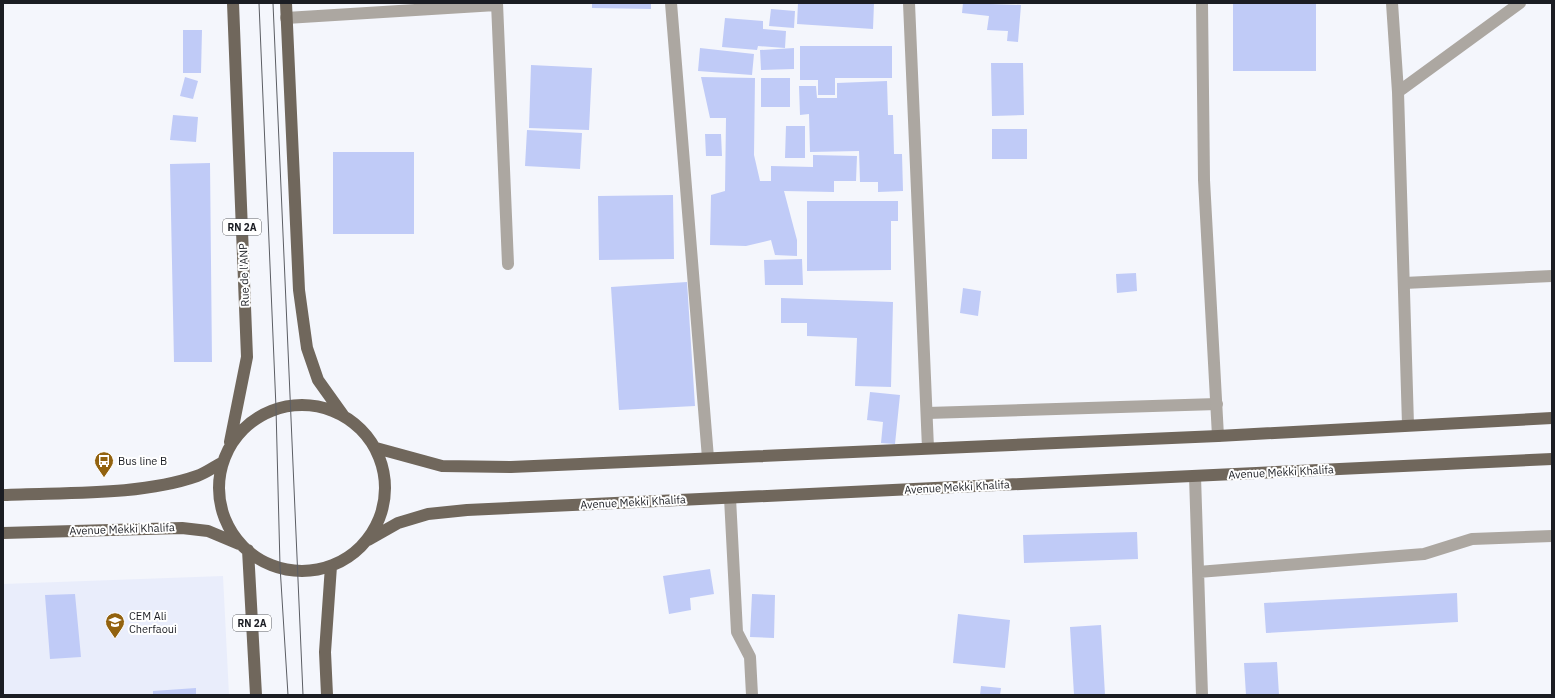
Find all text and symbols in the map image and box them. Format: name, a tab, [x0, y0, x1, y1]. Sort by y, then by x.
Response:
road number: RN 2A	[223, 219, 261, 235]
street label: Rue de l'ANP	[236, 243, 252, 307]
bus stop icon: Bus line B	[93, 450, 115, 478]
place label: Bus line B	[118, 454, 167, 468]
street label: Avenue Mekki Khalifa	[1228, 462, 1334, 482]
street label: Avenue Mekki Khalifa	[904, 477, 1010, 497]
street label: Avenue Mekki Khalifa	[580, 492, 686, 512]
street label: Avenue Mekki Khalifa	[69, 520, 175, 538]
place label: CEM Ali Cherfaoui	[129, 609, 177, 636]
school or university icon: CEM Ali Cherfaoui	[104, 611, 126, 639]
road number: RN 2A	[233, 615, 271, 631]

